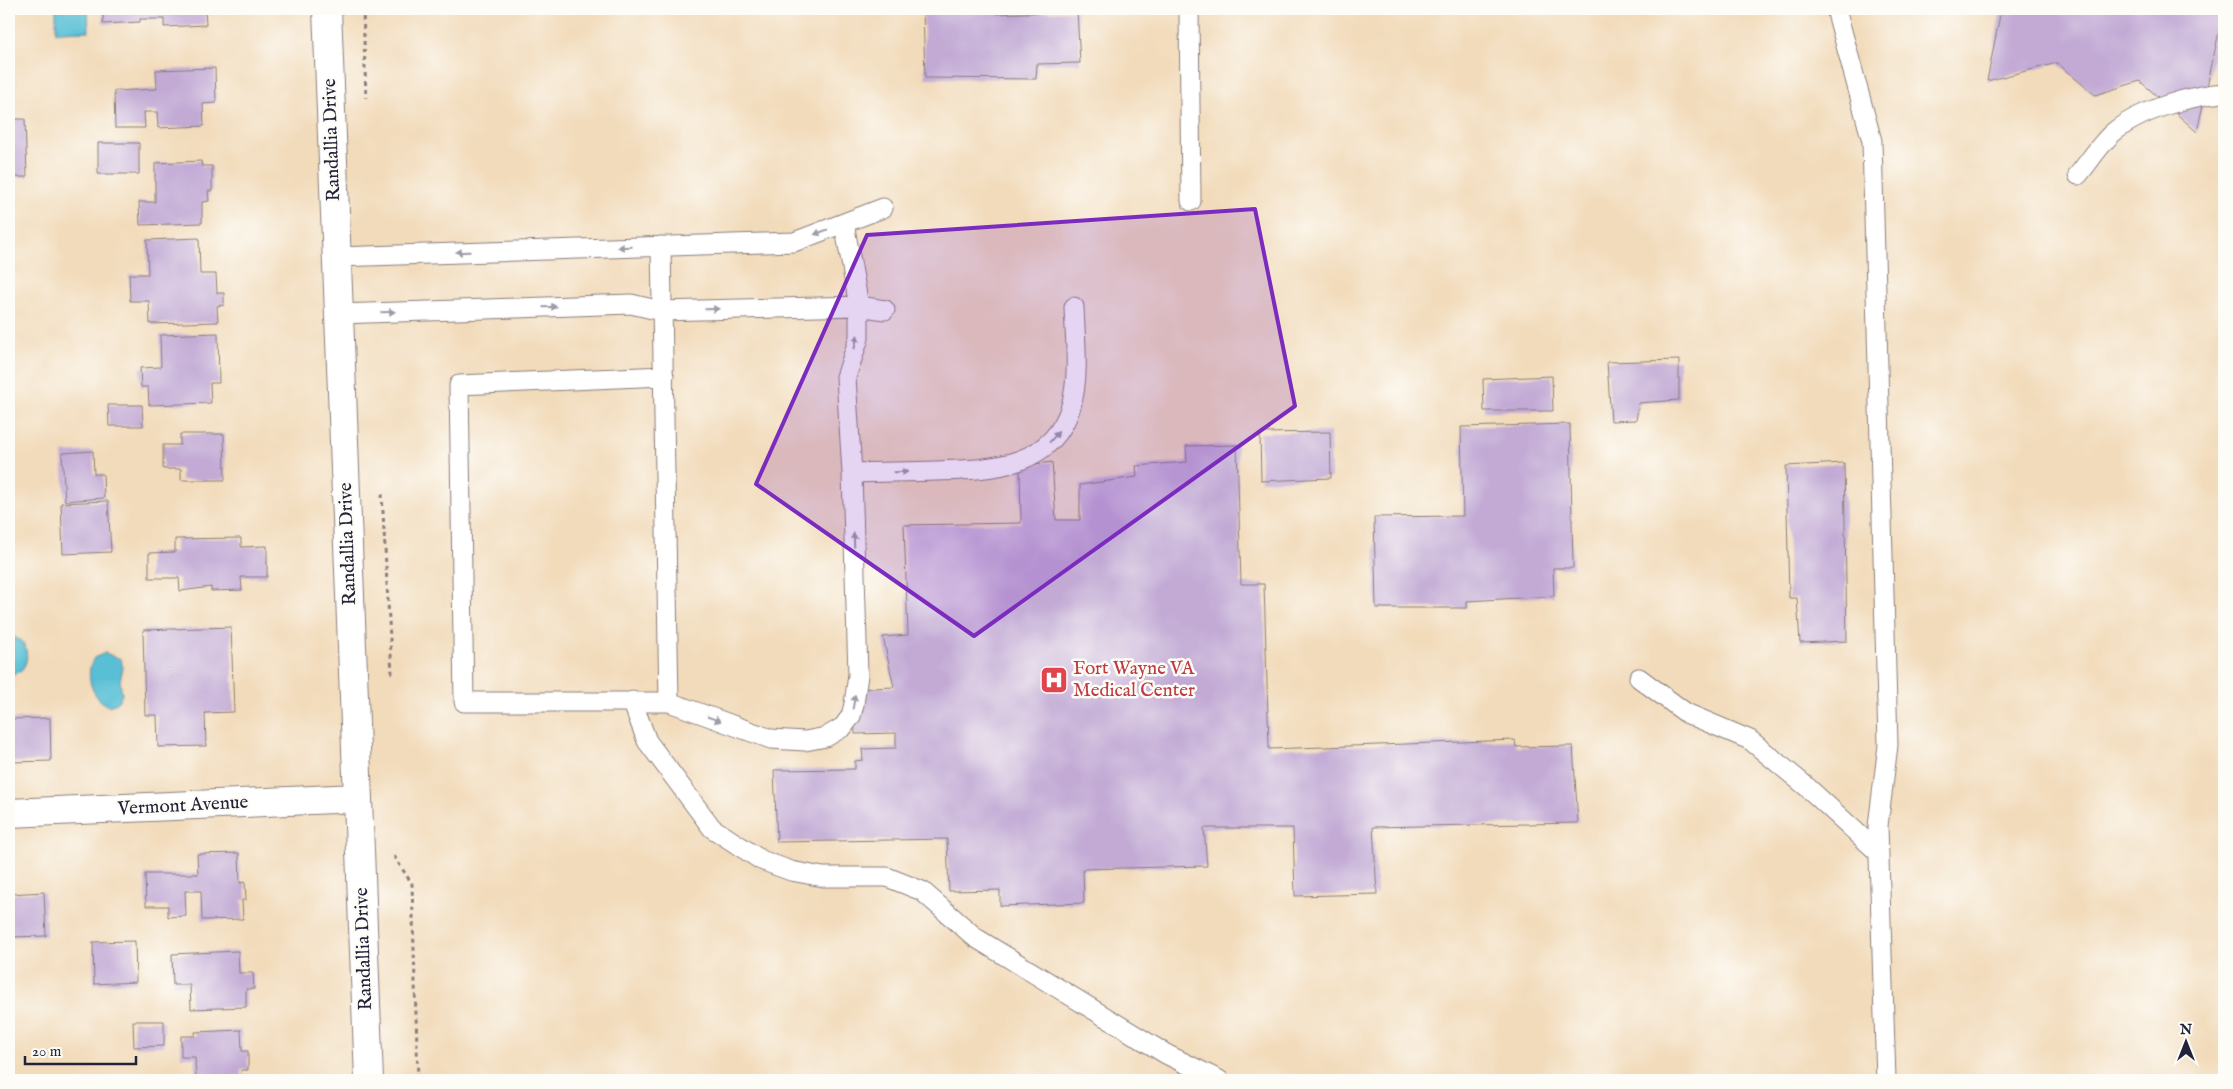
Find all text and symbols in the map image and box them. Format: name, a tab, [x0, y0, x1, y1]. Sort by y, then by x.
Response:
street label: Randallia Drive	[318, 78, 346, 202]
one-way arrow	[813, 228, 828, 236]
one-way arrow	[617, 244, 633, 252]
one-way arrow	[455, 249, 471, 257]
one-way arrow	[543, 302, 559, 310]
one-way arrow	[704, 305, 720, 313]
one-way arrow	[380, 308, 396, 316]
one-way arrow	[853, 335, 861, 350]
one-way arrow	[1048, 431, 1060, 443]
one-way arrow	[893, 467, 909, 475]
street label: Randallia Drive	[334, 482, 362, 606]
one-way arrow	[850, 532, 858, 548]
place label: Fort Wayne VA Medical Center	[1073, 657, 1196, 703]
hospital icon: Fort Wayne VA Medical Center	[1039, 665, 1069, 695]
one-way arrow	[850, 694, 858, 710]
one-way arrow	[707, 716, 722, 724]
street label: Vermont Avenue	[116, 791, 249, 821]
street label: Randallia Drive	[350, 887, 378, 1011]
north arrow	[2160, 1016, 2210, 1066]
text: N	[2179, 1021, 2192, 1039]
scale bar	[25, 1034, 136, 1066]
text: 20 m	[32, 1042, 62, 1061]

